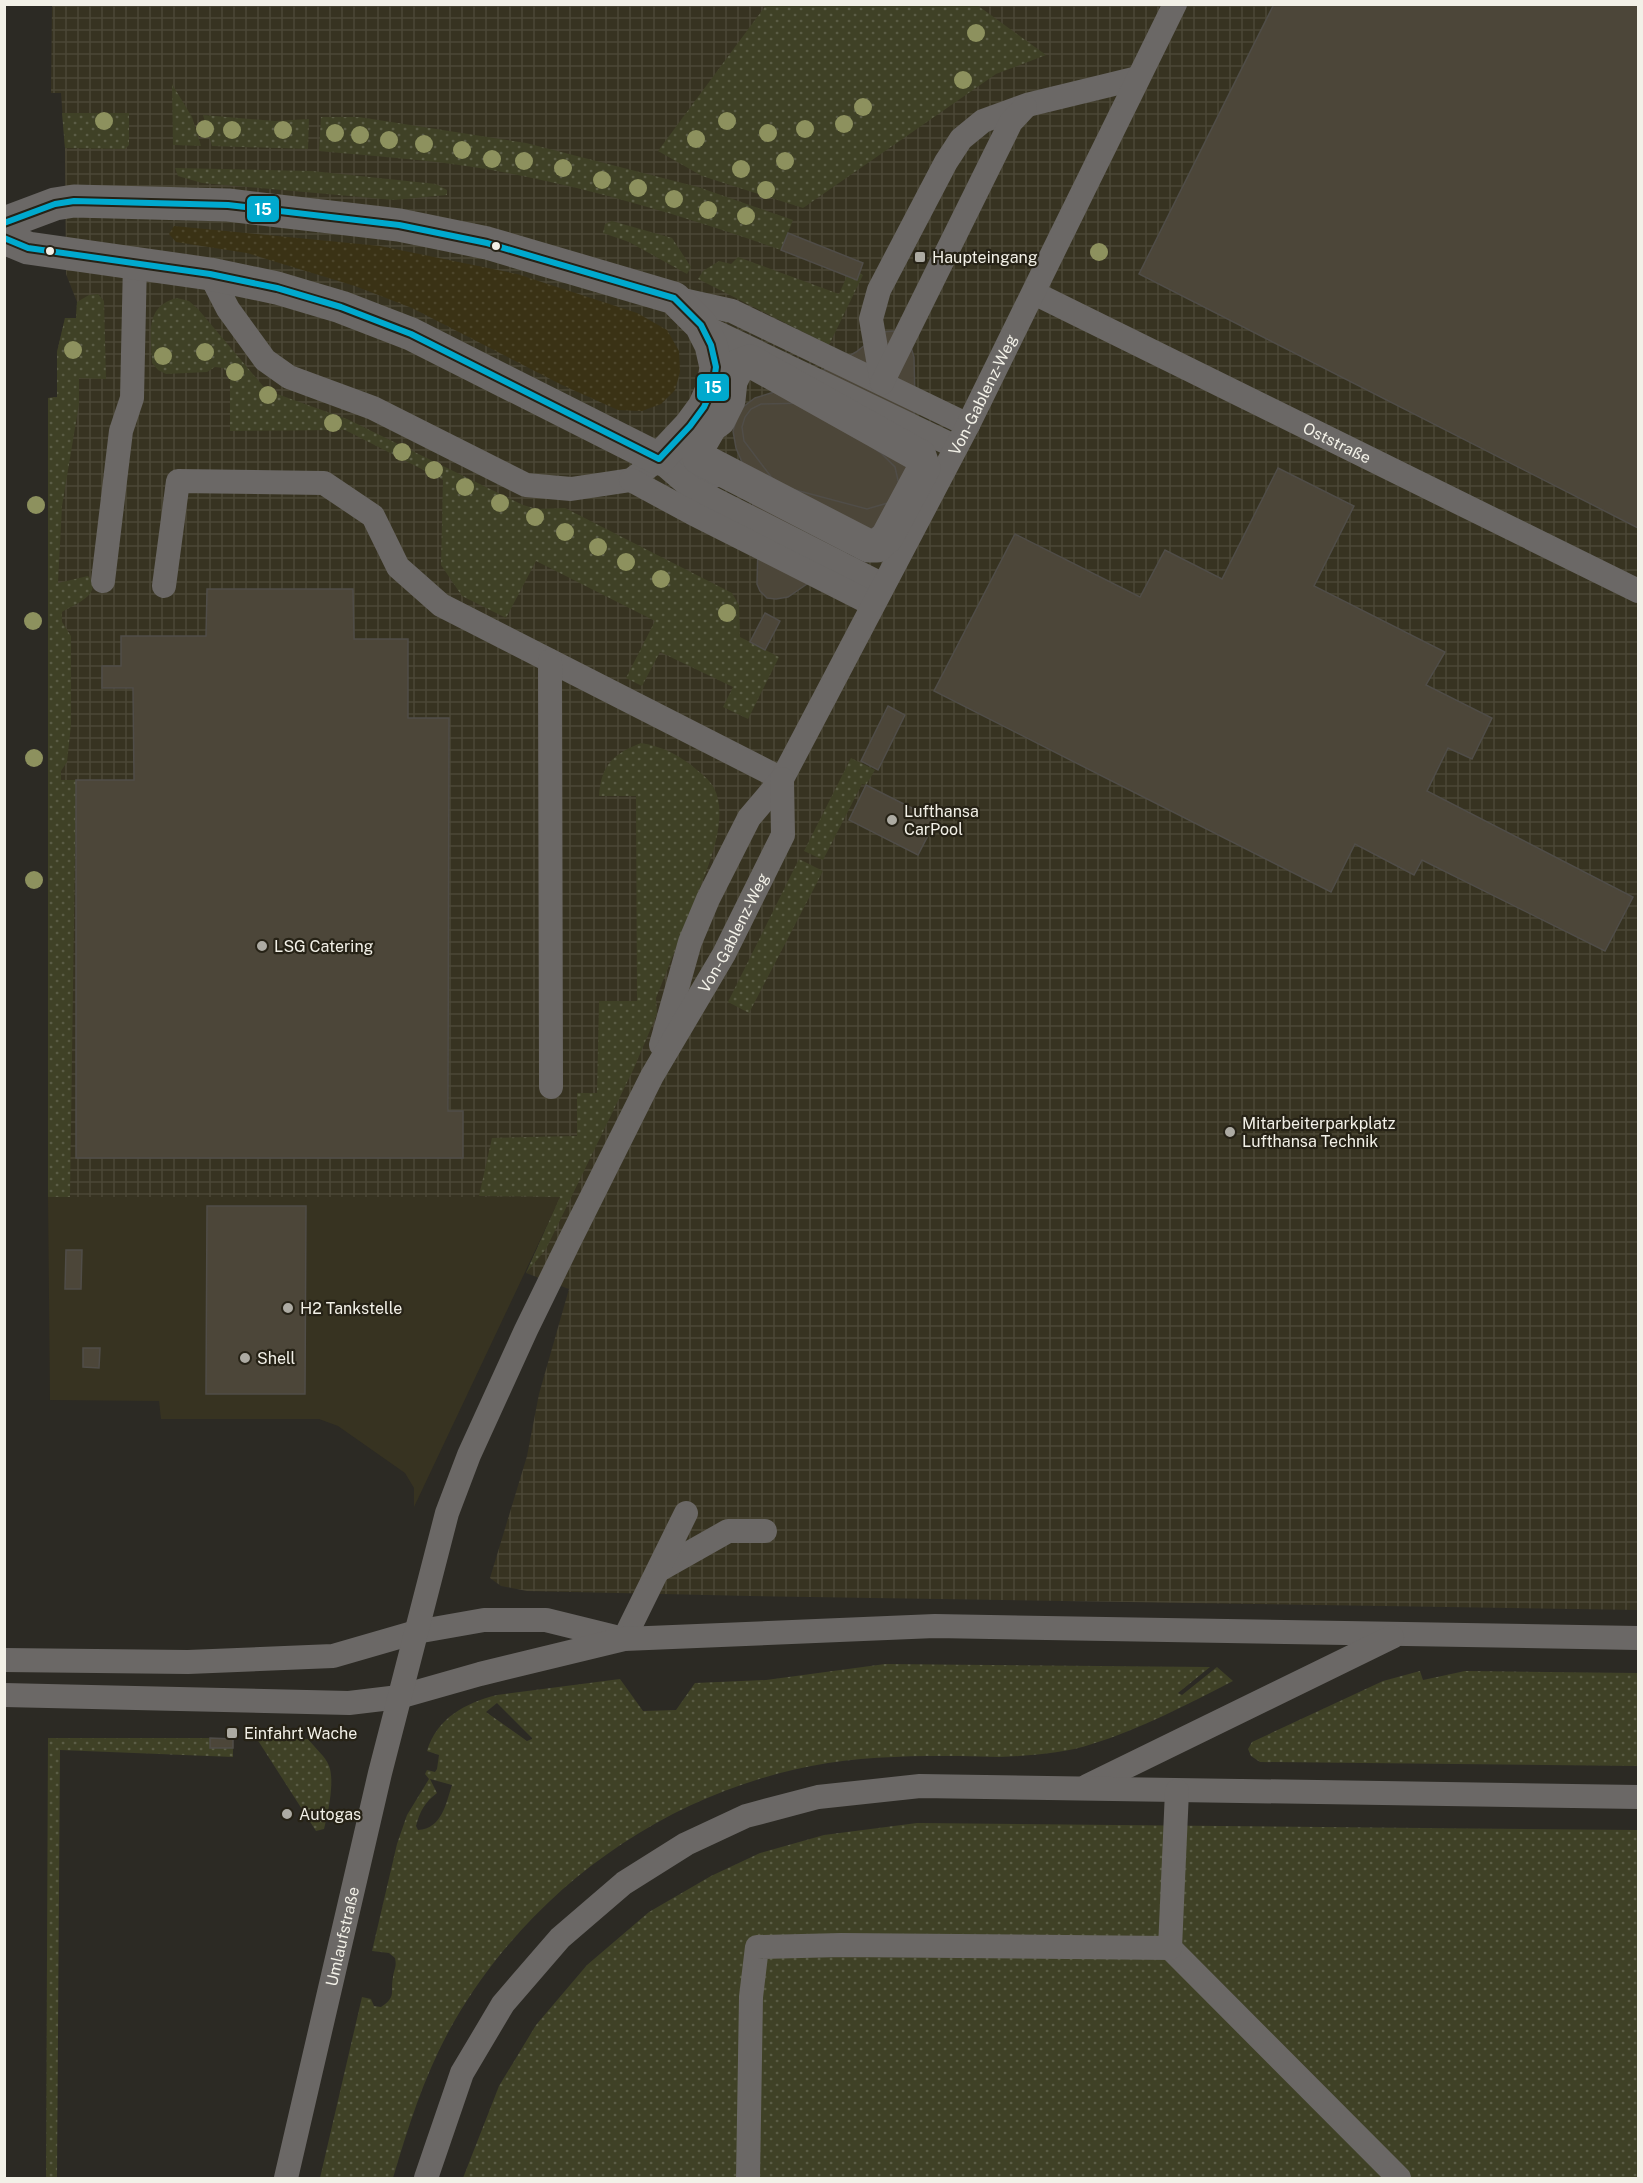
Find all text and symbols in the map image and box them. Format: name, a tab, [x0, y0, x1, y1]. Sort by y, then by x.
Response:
line badge: 15	[246, 195, 280, 223]
text: 15	[254, 200, 272, 219]
unlabelled marker	[490, 240, 502, 252]
unlabelled marker	[44, 245, 56, 257]
place label: Haupteingang	[932, 248, 1038, 267]
marker: Haupteingang	[913, 250, 927, 264]
street label: Von-Gablenz-Weg	[944, 331, 1021, 458]
line badge: 15	[696, 373, 730, 402]
text: 15	[704, 378, 722, 397]
street label: Oststraße	[1300, 418, 1374, 467]
place label: Lufthansa CarPool	[904, 802, 979, 839]
marker: Lufthansa CarPool	[885, 813, 899, 827]
street label: Von-Gablenz-Weg	[694, 870, 772, 996]
place label: LSG Catering	[274, 937, 374, 956]
marker: LSG Catering	[255, 939, 269, 953]
place label: Mitarbeiterparkplatz Lufthansa Technik	[1242, 1114, 1396, 1151]
marker: Mitarbeiterparkplatz Lufthansa Technik	[1223, 1125, 1237, 1139]
place label: H2 Tankstelle	[300, 1299, 402, 1318]
marker: H2 Tankstelle	[281, 1301, 295, 1315]
place label: Shell	[257, 1349, 296, 1368]
marker: Shell	[238, 1351, 252, 1365]
place label: Einfahrt Wache	[244, 1724, 357, 1743]
marker: Einfahrt Wache	[225, 1726, 239, 1740]
place label: Autogas	[299, 1805, 361, 1824]
marker: Autogas	[280, 1807, 294, 1821]
street label: Umlaufstraße	[321, 1885, 363, 1988]

